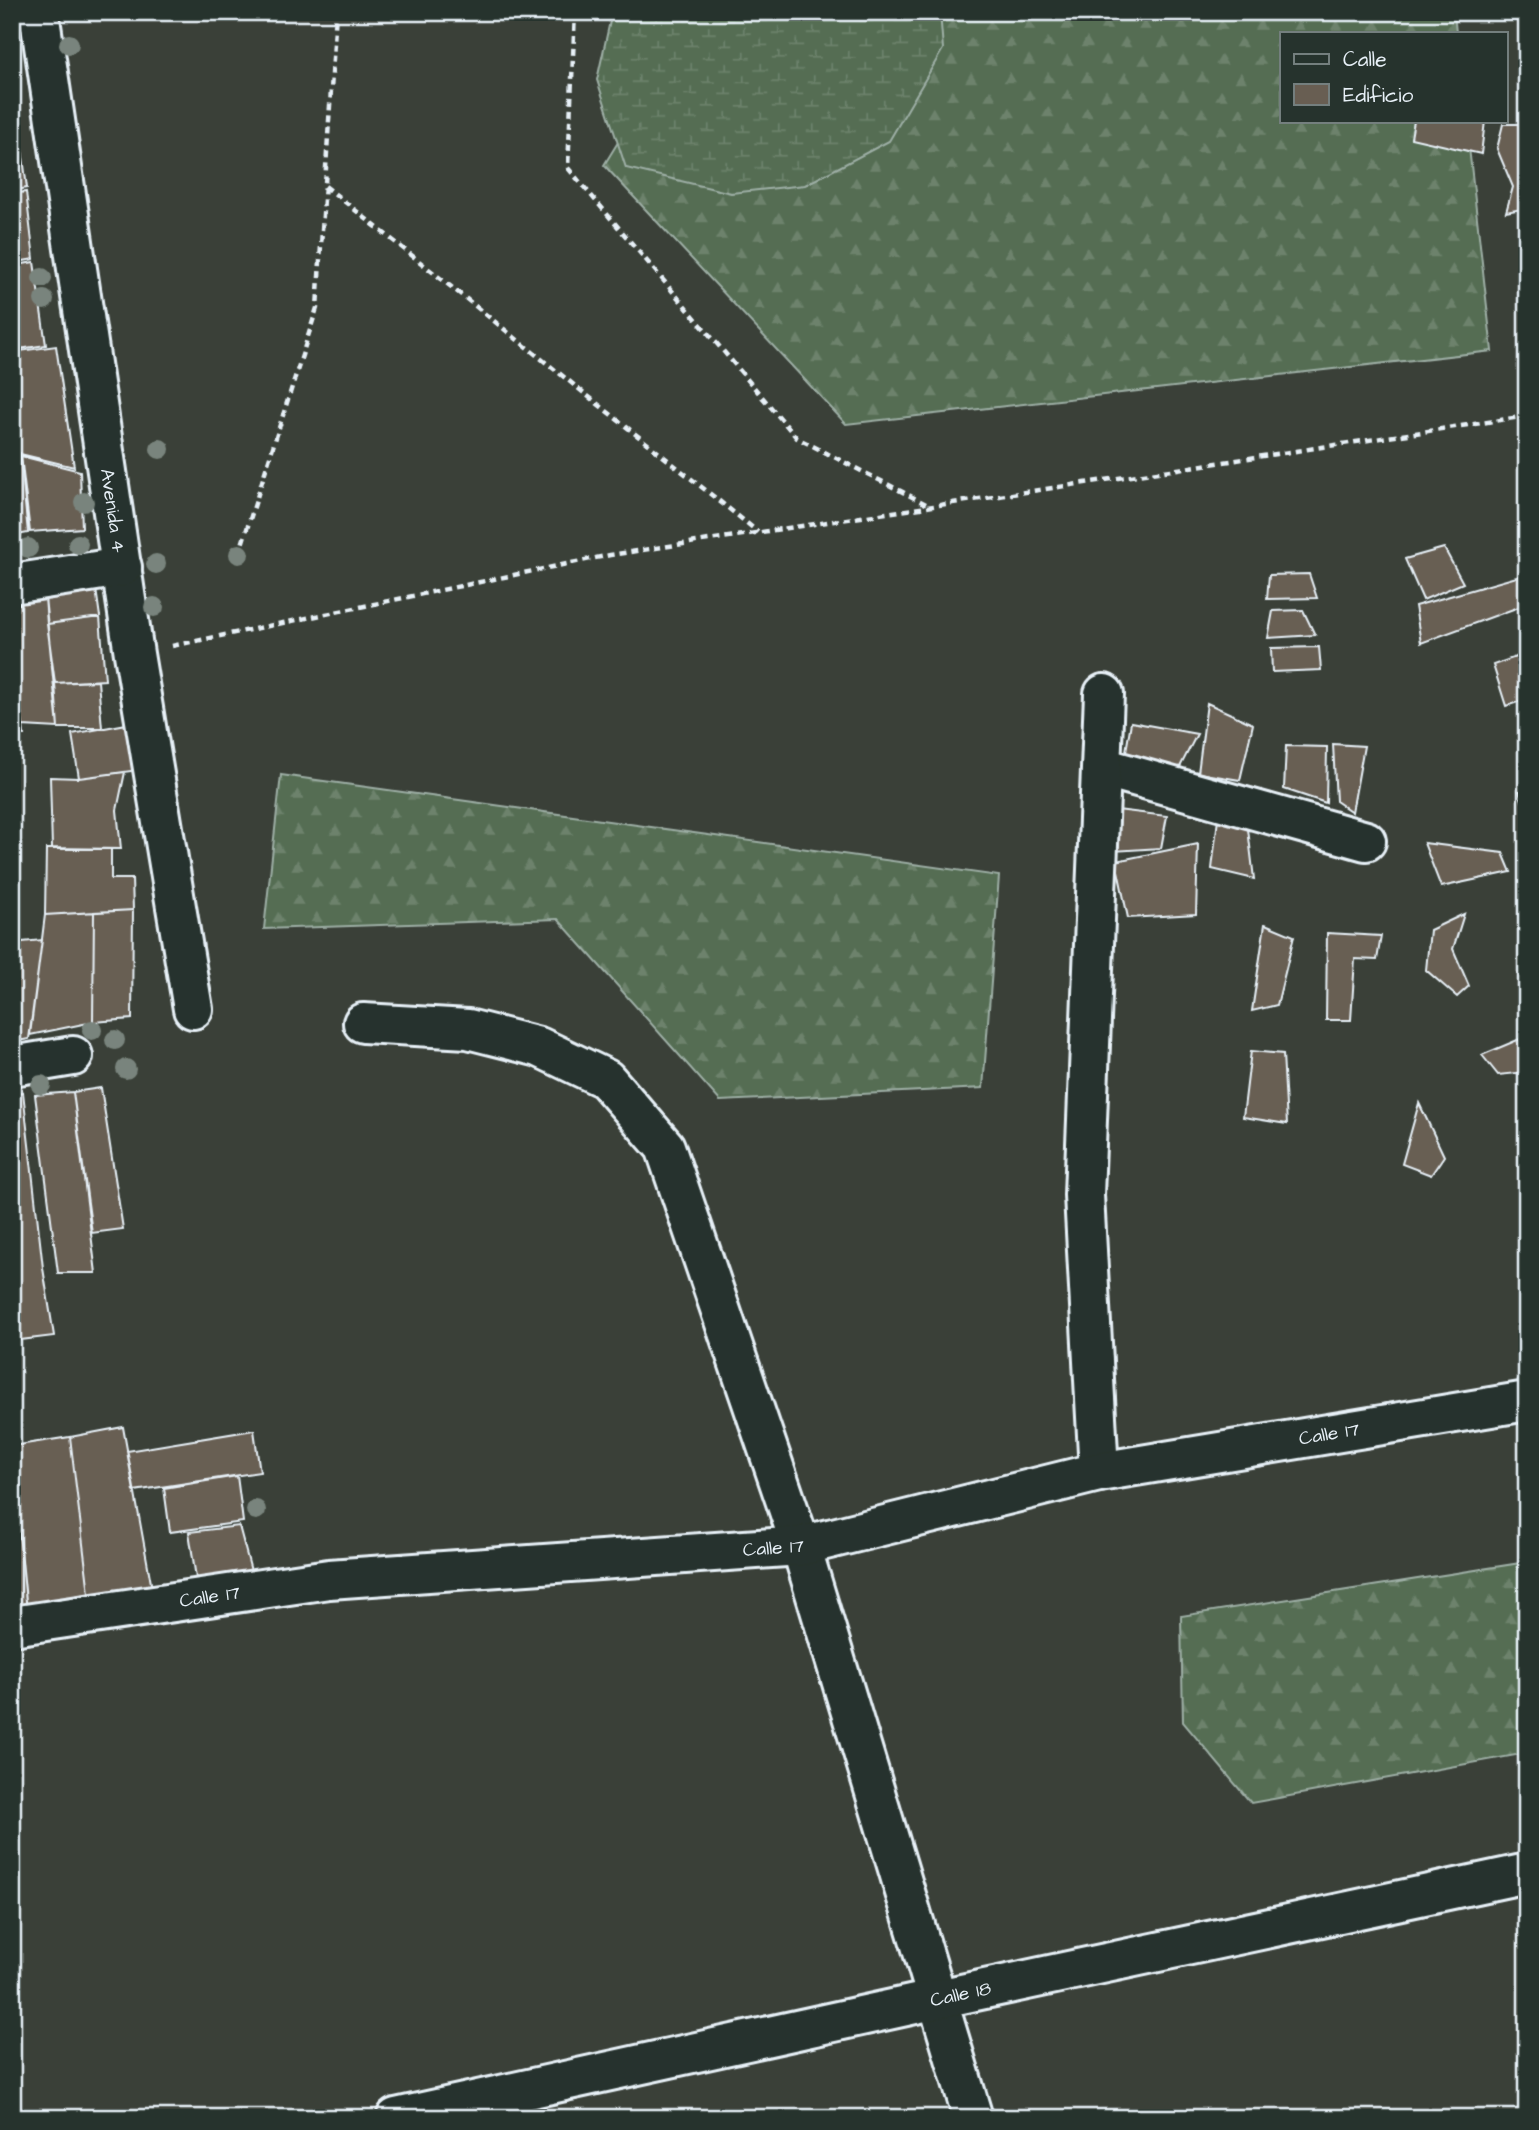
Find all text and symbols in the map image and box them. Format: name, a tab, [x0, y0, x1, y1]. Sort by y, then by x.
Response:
legend	[1280, 32, 1508, 122]
text: Calle	[1343, 45, 1387, 74]
text: Edificio	[1343, 81, 1413, 110]
street label: Avenida 4	[93, 467, 132, 554]
street label: Calle 17	[1297, 1415, 1362, 1452]
street label: Calle 17	[742, 1532, 805, 1564]
street label: Calle 17	[178, 1579, 242, 1615]
street label: Calle 18	[927, 1975, 994, 2014]

